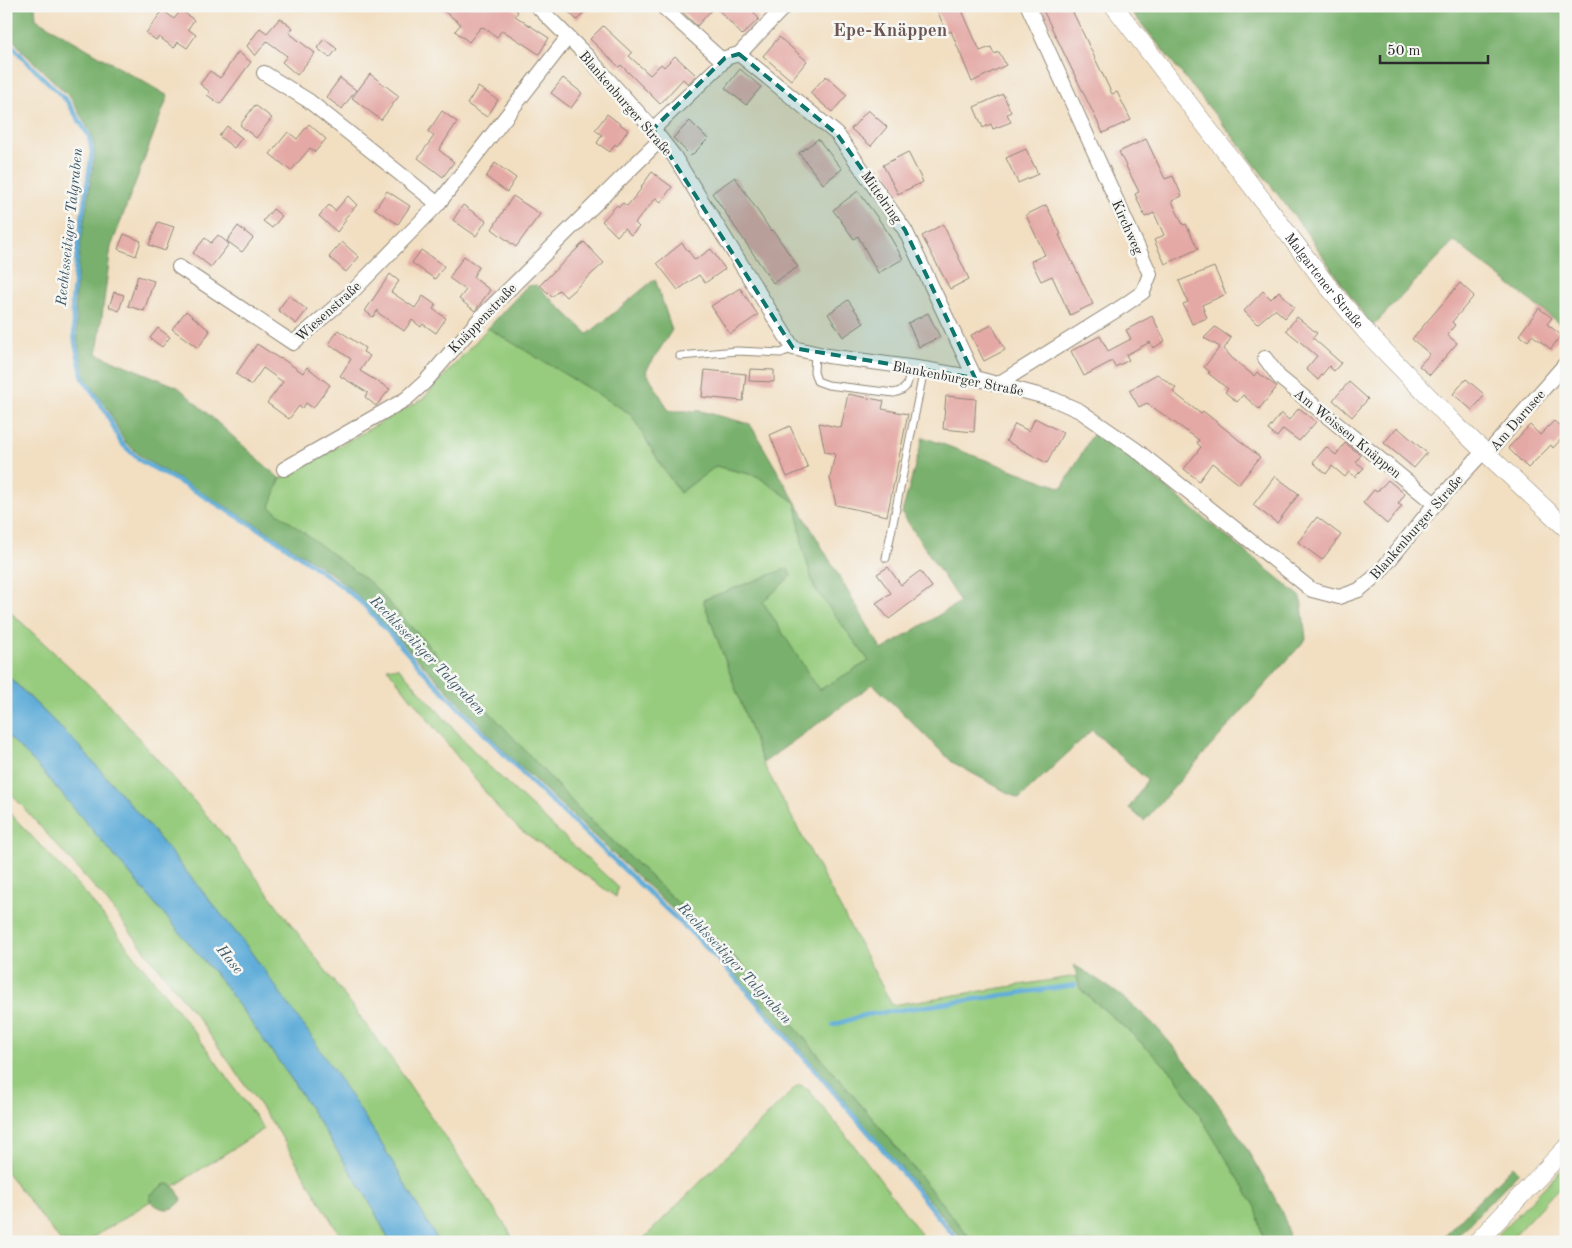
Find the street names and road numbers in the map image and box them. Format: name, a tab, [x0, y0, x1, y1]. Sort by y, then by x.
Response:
street label: Blankenburger Straße	[576, 49, 674, 159]
street label: Mittelring	[858, 169, 904, 227]
street label: Kirchweg	[1109, 198, 1145, 257]
street label: Malgartener Straße	[1282, 231, 1366, 331]
street label: Wiesenstraße	[293, 279, 364, 344]
street label: Knäppenstraße	[446, 281, 519, 356]
street label: Blankenburger Straße	[891, 359, 1025, 399]
street label: Am Weissen Knäppen	[1291, 386, 1404, 481]
street label: Am Darnsee	[1488, 387, 1548, 454]
street label: Blankenburger Straße	[1368, 473, 1466, 583]

